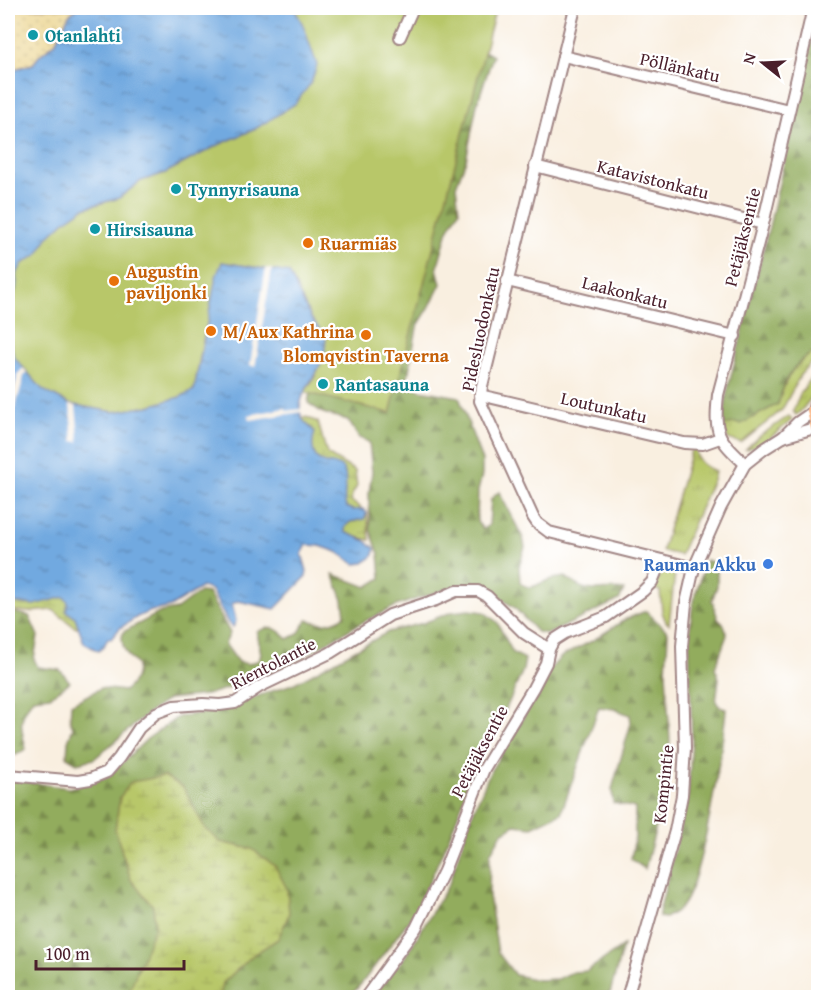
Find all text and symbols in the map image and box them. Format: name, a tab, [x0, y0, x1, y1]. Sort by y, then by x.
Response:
place label: Otanlahti	[45, 22, 121, 49]
marker: Otanlahti	[26, 28, 40, 42]
north arrow	[733, 33, 793, 93]
street label: Pöllänkatu	[637, 45, 723, 89]
text: N	[736, 49, 762, 67]
street label: Katavistonkatu	[594, 152, 712, 206]
place label: Tynnyrisauna	[188, 176, 300, 203]
marker: Tynnyrisauna	[169, 182, 183, 196]
street label: Petäjäksentie	[717, 185, 767, 289]
place label: Hirsisauna	[107, 216, 195, 243]
marker: Hirsisauna	[88, 222, 102, 236]
place label: Ruarmiäs	[320, 230, 397, 257]
marker: Ruarmiäs	[301, 236, 315, 250]
place label: Augustin paviljonki	[126, 258, 207, 306]
street label: Pidesluodonkatu	[454, 264, 506, 394]
street label: Laakonkatu	[579, 268, 671, 316]
marker: Augustin paviljonki	[107, 274, 121, 288]
place label: M/Aux Kathrina	[223, 318, 355, 345]
marker: M/Aux Kathrina	[204, 324, 218, 338]
marker: Blomqvistin Taverna	[359, 328, 373, 342]
place label: Blomqvistin Taverna	[283, 342, 450, 369]
place label: Rantasauna	[335, 371, 430, 398]
marker: Rantasauna	[316, 377, 330, 391]
street label: Loutunkatu	[558, 384, 650, 430]
place label: Rauman Akku	[644, 551, 757, 578]
marker: Rauman Akku	[761, 557, 775, 571]
street label: Rientolantie	[225, 630, 321, 696]
street label: Petäjäksentie	[443, 700, 515, 802]
street label: Kompintie	[645, 743, 681, 825]
scale bar	[36, 933, 184, 971]
text: 100 m	[45, 940, 90, 967]

